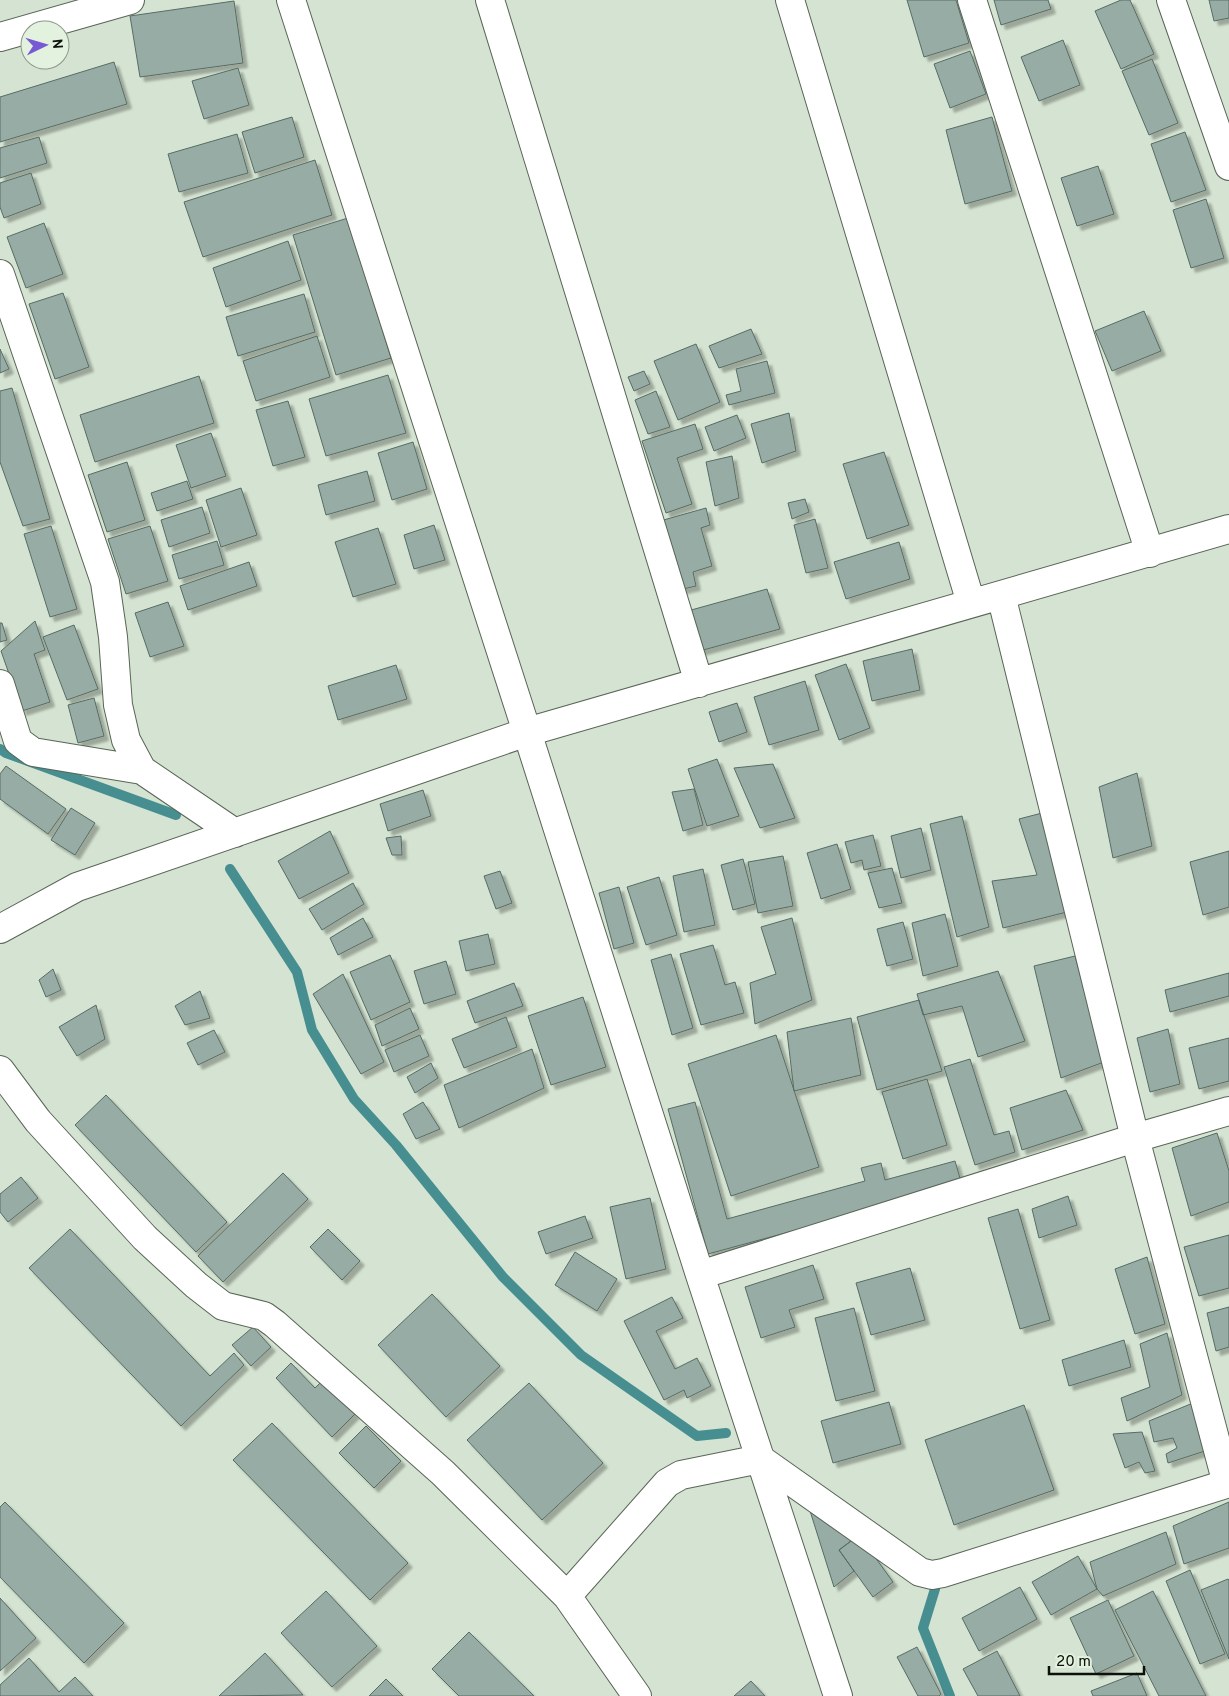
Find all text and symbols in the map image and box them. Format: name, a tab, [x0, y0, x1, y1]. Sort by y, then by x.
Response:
north arrow	[20, 20, 70, 70]
text: N	[48, 38, 65, 50]
scale bar	[1049, 1644, 1144, 1676]
text: 20 m	[1056, 1653, 1091, 1672]

